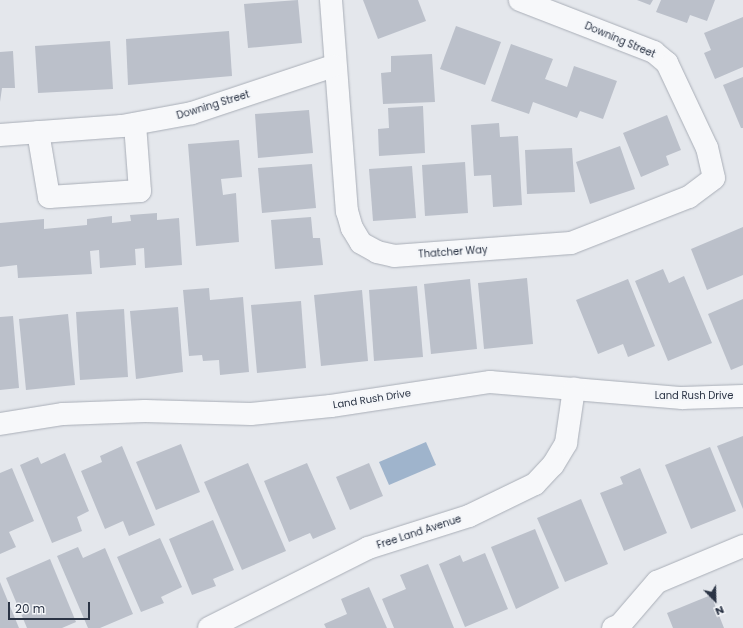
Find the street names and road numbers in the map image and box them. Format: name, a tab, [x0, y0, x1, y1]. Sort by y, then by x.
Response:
street label: Downing Street	[583, 20, 657, 60]
street label: Downing Street	[175, 88, 251, 122]
street label: Thatcher Way	[418, 244, 488, 260]
street label: Land Rush Drive	[332, 387, 412, 411]
street label: Land Rush Drive	[655, 390, 733, 402]
street label: Free Land Avenue	[375, 513, 463, 551]

